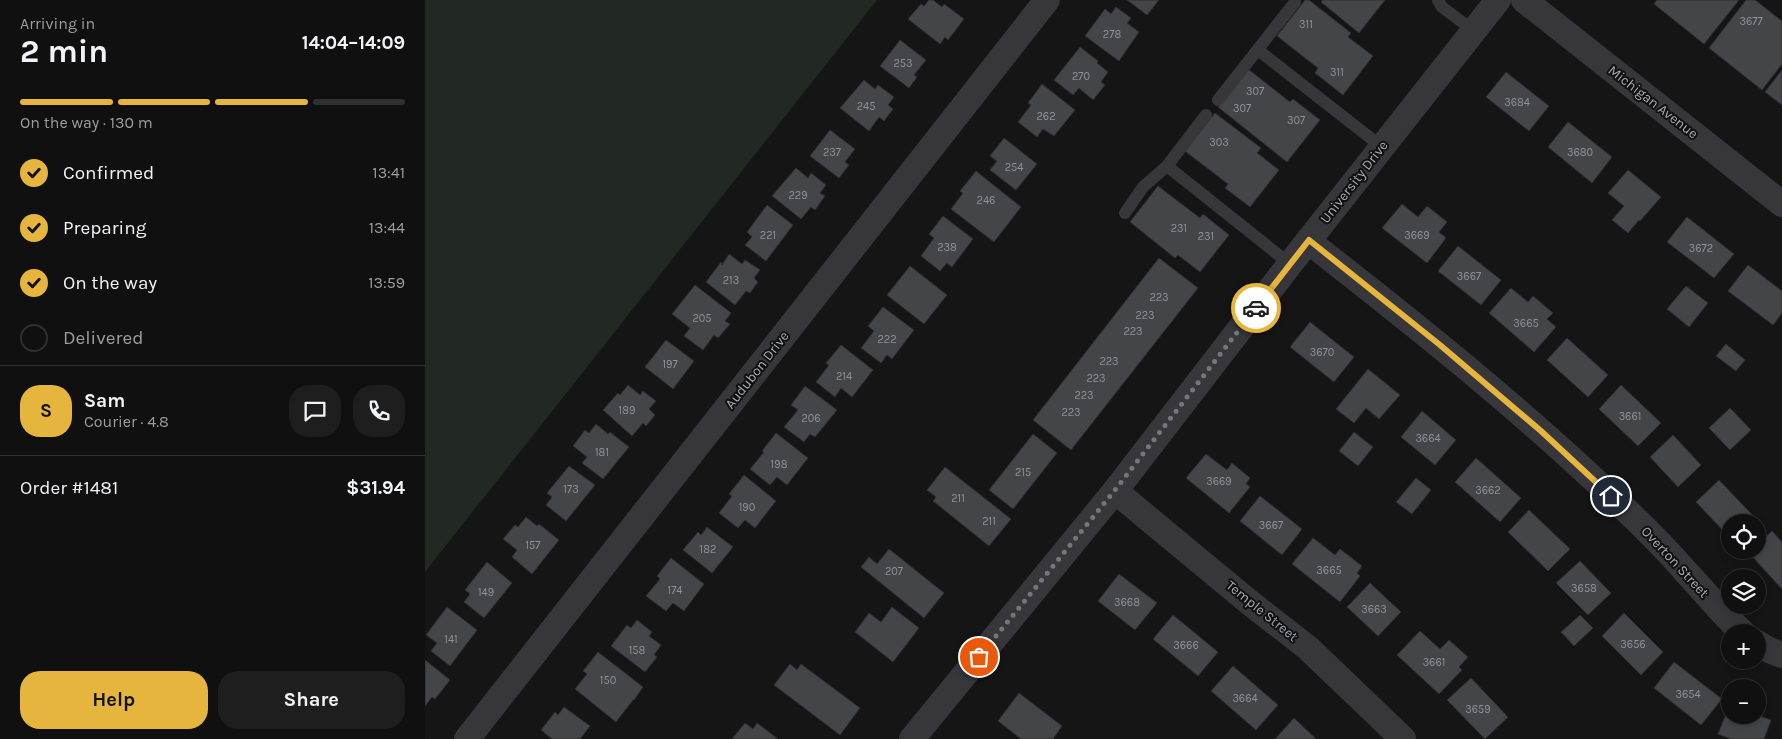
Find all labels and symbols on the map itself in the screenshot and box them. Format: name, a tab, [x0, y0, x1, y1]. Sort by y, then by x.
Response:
house number: 3677	[1739, 15, 1763, 28]
house number: 311	[1299, 18, 1313, 31]
house number: 278	[1103, 28, 1121, 41]
house number: 253	[893, 57, 913, 70]
street label: Michigan Avenue	[1605, 62, 1701, 142]
house number: 311	[1330, 66, 1344, 79]
house number: 270	[1072, 70, 1090, 83]
house number: 307	[1246, 85, 1264, 98]
house number: 3684	[1504, 96, 1530, 109]
house number: 245	[857, 100, 875, 113]
house number: 307	[1233, 102, 1251, 115]
house number: 262	[1036, 110, 1056, 123]
house number: 307	[1287, 114, 1305, 127]
house number: 303	[1209, 136, 1229, 149]
street label: University Drive	[1316, 137, 1392, 227]
house number: 237	[823, 146, 841, 159]
house number: 3680	[1567, 146, 1593, 159]
house number: 254	[1005, 161, 1023, 174]
house number: 229	[788, 189, 808, 202]
house number: 246	[977, 194, 995, 207]
house number: 231	[1171, 222, 1187, 235]
house number: 221	[760, 229, 776, 242]
house number: 3669	[1404, 229, 1430, 242]
house number: 231	[1198, 230, 1214, 243]
house number: 238	[937, 241, 957, 254]
house number: 3672	[1689, 242, 1713, 255]
house number: 3667	[1457, 270, 1481, 283]
house number: 213	[723, 274, 739, 287]
courier	[1231, 283, 1281, 333]
house number: 223	[1149, 291, 1169, 304]
house number: 223	[1135, 309, 1155, 322]
house number: 205	[692, 312, 712, 325]
house number: 3665	[1513, 317, 1539, 330]
house number: 223	[1123, 325, 1143, 338]
street label: Audubon Drive	[721, 328, 793, 412]
house number: 222	[877, 333, 897, 346]
house number: 3670	[1310, 346, 1334, 359]
house number: 223	[1099, 355, 1119, 368]
house number: 197	[662, 358, 678, 371]
house number: 214	[836, 370, 852, 383]
house number: 223	[1086, 372, 1106, 385]
house number: 223	[1074, 389, 1094, 402]
house number: 189	[619, 404, 635, 417]
house number: 223	[1061, 406, 1081, 419]
house number: 3661	[1619, 410, 1641, 423]
house number: 206	[801, 412, 821, 425]
house number: 3664	[1415, 432, 1441, 445]
house number: 181	[595, 446, 609, 459]
house number: 198	[771, 458, 788, 471]
house number: 215	[1015, 466, 1031, 479]
house number: 3669	[1206, 475, 1232, 488]
pin	[1590, 475, 1632, 517]
house number: 173	[563, 483, 579, 496]
house number: 3662	[1475, 484, 1501, 497]
house number: 211	[951, 492, 965, 505]
house number: 190	[739, 501, 755, 514]
house number: 211	[982, 515, 996, 528]
house number: 3667	[1259, 519, 1283, 532]
street label: Overton Street	[1638, 523, 1712, 601]
house number: 157	[525, 539, 541, 552]
house number: 182	[700, 543, 716, 556]
house number: 3665	[1316, 564, 1342, 577]
house number: 207	[885, 565, 903, 578]
street label: Temple Street	[1223, 577, 1301, 645]
house number: 3658	[1571, 582, 1597, 595]
house number: 174	[668, 584, 682, 597]
house number: 149	[478, 586, 494, 599]
house number: 3668	[1114, 596, 1140, 609]
house number: 3663	[1361, 603, 1387, 616]
house number: 141	[444, 633, 458, 646]
pin	[958, 636, 1000, 678]
house number: 3656	[1620, 638, 1646, 651]
house number: 3666	[1173, 639, 1199, 652]
house number: 158	[629, 644, 646, 657]
house number: 3661	[1423, 656, 1445, 669]
house number: 150	[600, 674, 616, 687]
house number: 3654	[1675, 688, 1701, 701]
house number: 3664	[1232, 692, 1258, 705]
house number: 3659	[1465, 703, 1491, 716]

